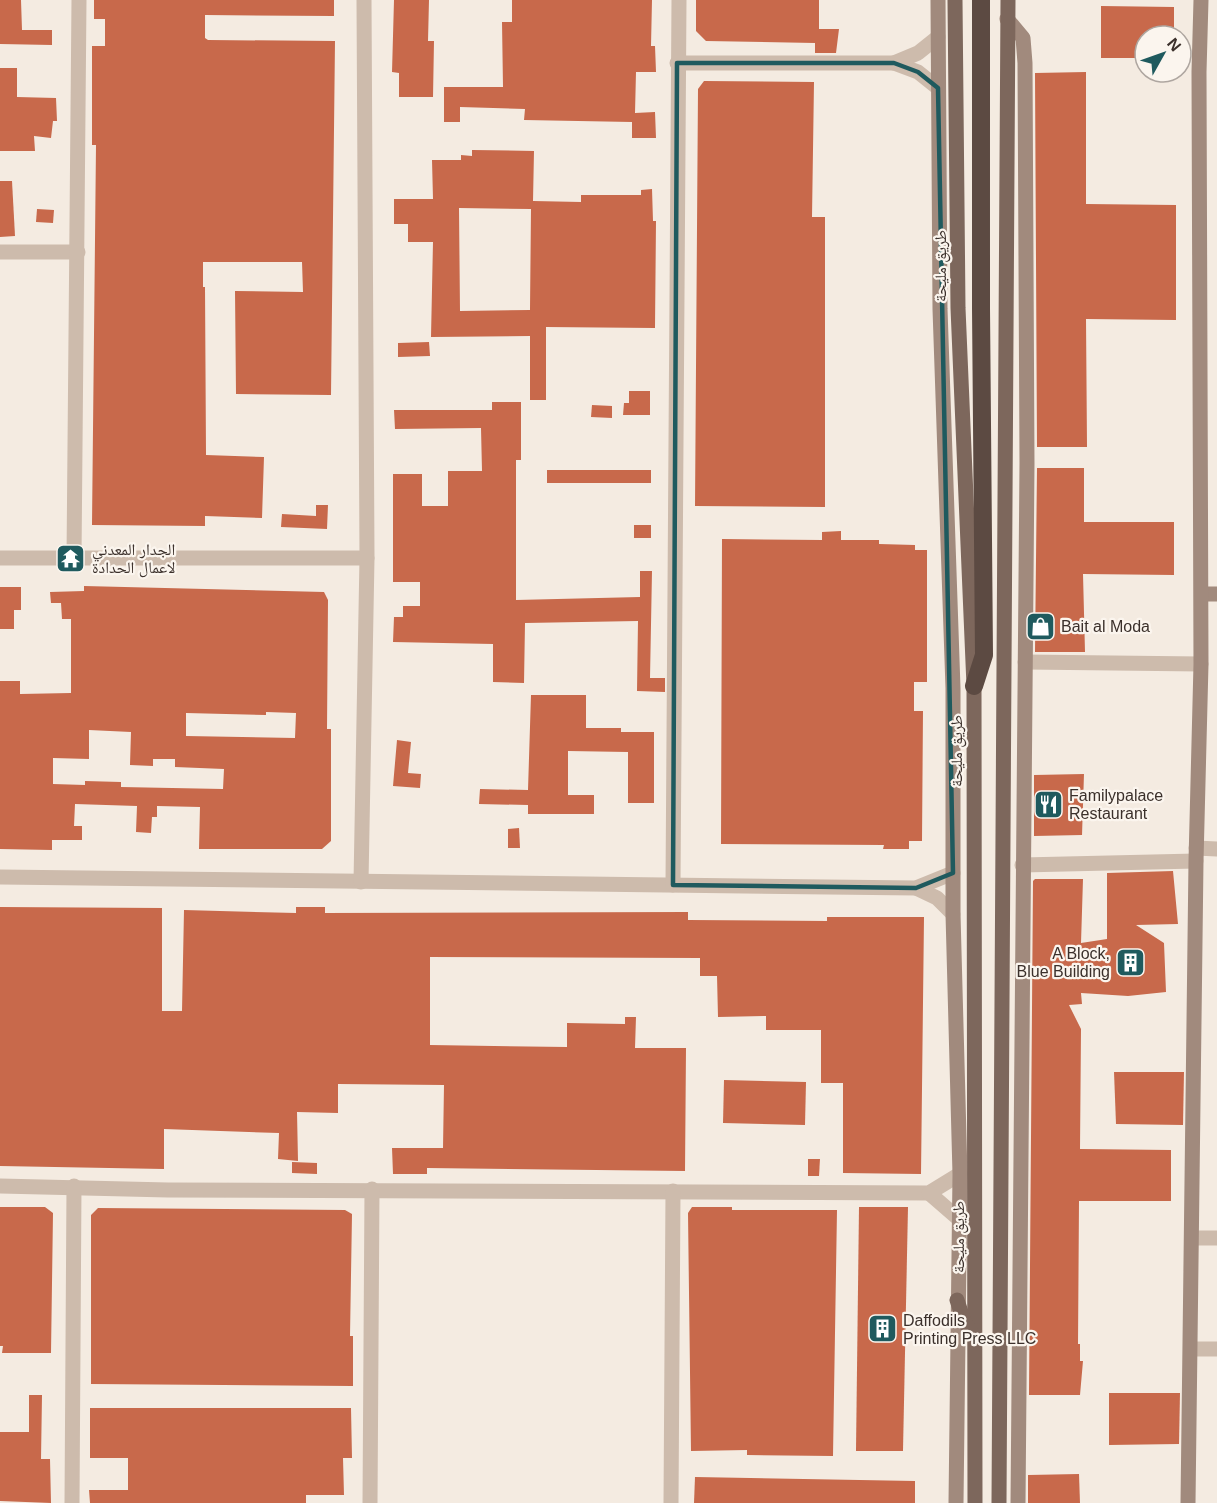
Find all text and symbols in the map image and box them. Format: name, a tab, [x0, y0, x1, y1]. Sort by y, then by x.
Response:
north arrow	[1133, 24, 1193, 84]
text: N	[1164, 35, 1184, 55]
street label: طريق مليحة	[932, 230, 951, 302]
place label: الجدار المعدني لاعمال الحدادة	[92, 541, 175, 578]
temple icon: الجدار المعدني لاعمال الحدادة	[55, 542, 87, 574]
shop icon: Bait al Moda	[1024, 610, 1056, 642]
place label: Bait al Moda	[1061, 618, 1150, 635]
street label: طريق مليحة	[948, 715, 967, 787]
place label: Familypalace Restaurant	[1069, 787, 1163, 822]
restaurant icon: Familypalace Restaurant	[1032, 788, 1064, 820]
place label: A Block, Blue Building	[1017, 945, 1110, 980]
building icon: A Block, Blue Building	[1115, 946, 1147, 978]
street label: طريق مليحة	[950, 1201, 969, 1273]
place label: Daffodils Printing Press LLC	[903, 1312, 1036, 1347]
building icon: Daffodils Printing Press LLC	[866, 1313, 898, 1345]

